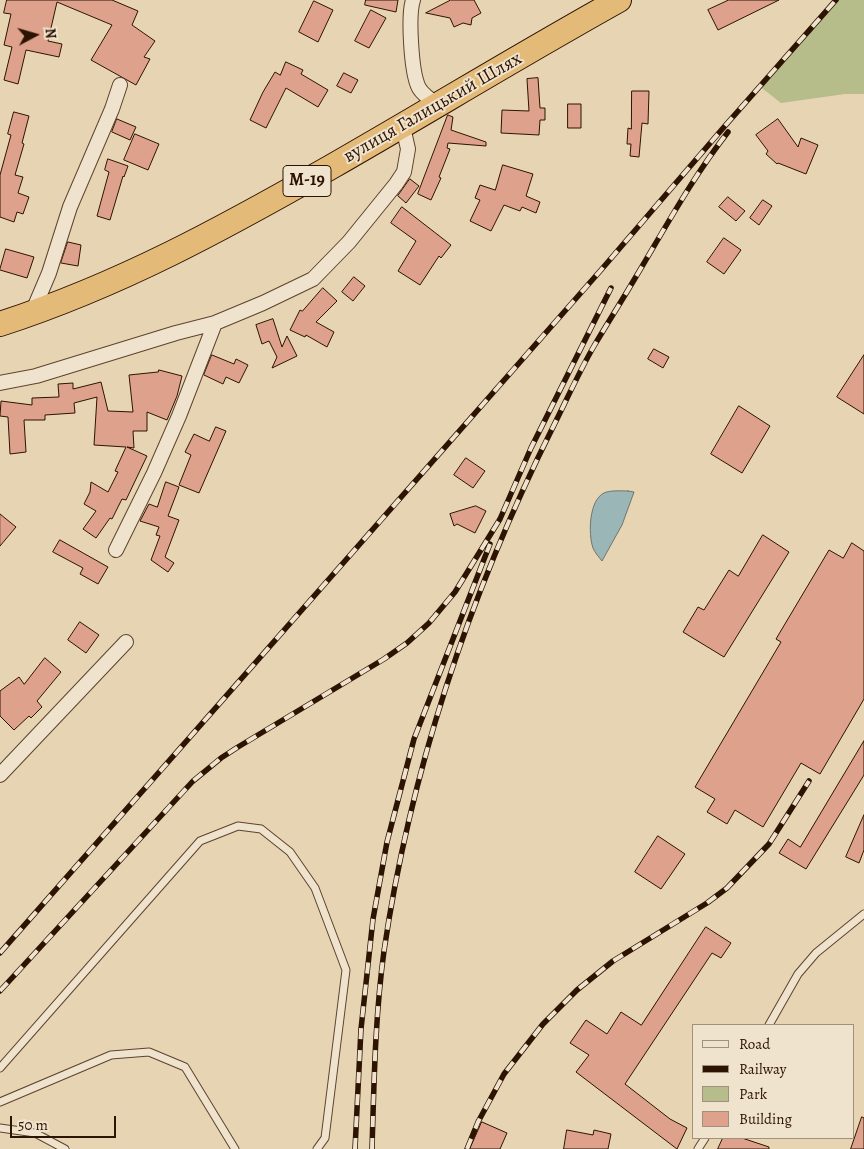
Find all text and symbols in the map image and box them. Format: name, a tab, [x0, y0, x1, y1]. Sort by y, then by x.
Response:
north arrow	[10, 10, 60, 60]
text: N	[40, 27, 60, 39]
street label: вулиця Галицький Шлях	[340, 48, 526, 168]
road number: М-19	[283, 166, 331, 197]
legend	[692, 1024, 854, 1139]
text: Road	[739, 1034, 770, 1054]
text: Railway	[739, 1059, 786, 1079]
text: Park	[739, 1084, 767, 1104]
scale bar	[12, 1106, 119, 1138]
text: Building	[739, 1109, 792, 1129]
text: 50 m	[18, 1115, 48, 1135]

